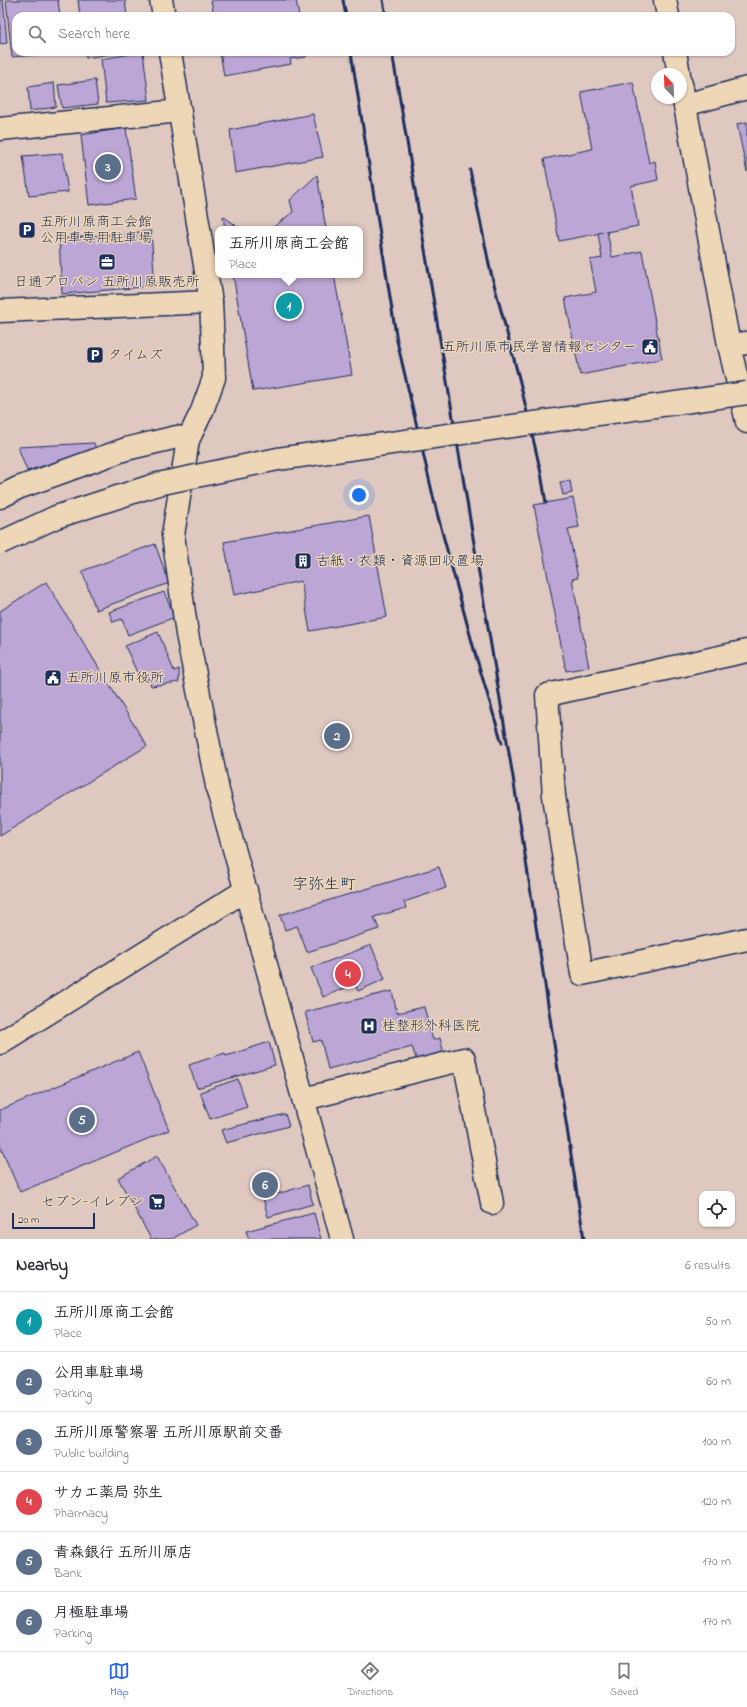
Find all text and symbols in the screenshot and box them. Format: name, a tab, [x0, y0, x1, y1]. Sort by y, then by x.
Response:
search box	[12, 12, 735, 56]
icon: search	[26, 23, 48, 45]
text: Search here	[58, 23, 130, 45]
north arrow	[651, 68, 687, 104]
pin: 3	[95, 152, 121, 182]
place label: 五所川原商工会館 公用車専用駐車場	[40, 212, 152, 249]
parking icon: 五所川原商工会館 公用車専用駐車場	[17, 220, 37, 240]
popup	[215, 226, 363, 278]
text: 五所川原商工会館	[229, 233, 349, 255]
office icon: 日通プロパン 五所川原販売所	[97, 252, 117, 272]
text: Place	[229, 255, 257, 274]
place label: 日通プロパン 五所川原販売所	[14, 272, 200, 293]
pin: 1	[276, 291, 302, 321]
place label: 五所川原市民学習情報センター	[442, 337, 637, 358]
public building icon: 五所川原市民学習情報センター	[640, 337, 660, 357]
parking icon: タイムズ	[85, 345, 105, 365]
place label: タイムズ	[108, 345, 163, 366]
your location	[349, 485, 369, 505]
building icon: 古紙・衣類・資源回収置場	[293, 551, 313, 571]
place label: 古紙・衣類・資源回収置場	[316, 551, 484, 572]
public building icon: 五所川原市役所	[43, 668, 63, 688]
place label: 五所川原市役所	[66, 668, 164, 689]
pin: 2	[324, 721, 350, 751]
district label: 字弥生町	[292, 873, 356, 897]
pin: 4	[335, 959, 361, 989]
hospital icon: 桂整形外科医院	[359, 1016, 379, 1036]
place label: 桂整形外科医院	[382, 1016, 480, 1037]
pin: 5	[69, 1105, 95, 1135]
pin: 6	[252, 1170, 278, 1200]
map controls	[699, 1191, 735, 1227]
button: locate	[699, 1191, 735, 1227]
place label: セブン-イレブン	[41, 1192, 144, 1213]
supermarket icon: セブン-イレブン	[147, 1192, 167, 1212]
scale bar	[12, 1211, 95, 1230]
text: 20 m	[18, 1212, 40, 1228]
text: Nearby	[16, 1253, 68, 1278]
text: 6 results	[685, 1256, 731, 1275]
text: 五所川原商工会館	[54, 1302, 174, 1324]
text: 1	[27, 1312, 31, 1331]
text: 50 m	[705, 1312, 731, 1331]
text: Place	[54, 1324, 82, 1343]
text: 公用車駐車場	[54, 1362, 144, 1384]
text: 2	[26, 1372, 32, 1391]
text: 60 m	[706, 1372, 731, 1391]
text: Parking	[54, 1384, 92, 1403]
text: 五所川原警察署 五所川原駅前交番	[54, 1422, 283, 1444]
text: 3	[26, 1432, 32, 1451]
text: 100 m	[702, 1432, 731, 1451]
text: Public building	[54, 1444, 129, 1463]
text: サカエ薬局 弥生	[54, 1482, 163, 1504]
text: 4	[26, 1492, 32, 1511]
text: 120 m	[701, 1492, 731, 1511]
text: Pharmacy	[54, 1504, 108, 1523]
text: 青森銀行 五所川原店	[54, 1542, 193, 1564]
text: 5	[25, 1552, 33, 1571]
text: 170 m	[703, 1552, 731, 1571]
text: Bank	[54, 1564, 82, 1583]
text: 月極駐車場	[54, 1602, 129, 1624]
text: 6	[26, 1612, 32, 1631]
text: 170 m	[703, 1612, 731, 1631]
text: Parking	[54, 1624, 92, 1643]
tab: Map	[108, 1660, 130, 1700]
tab: Directions	[347, 1660, 393, 1700]
tab: Saved	[610, 1660, 639, 1700]

